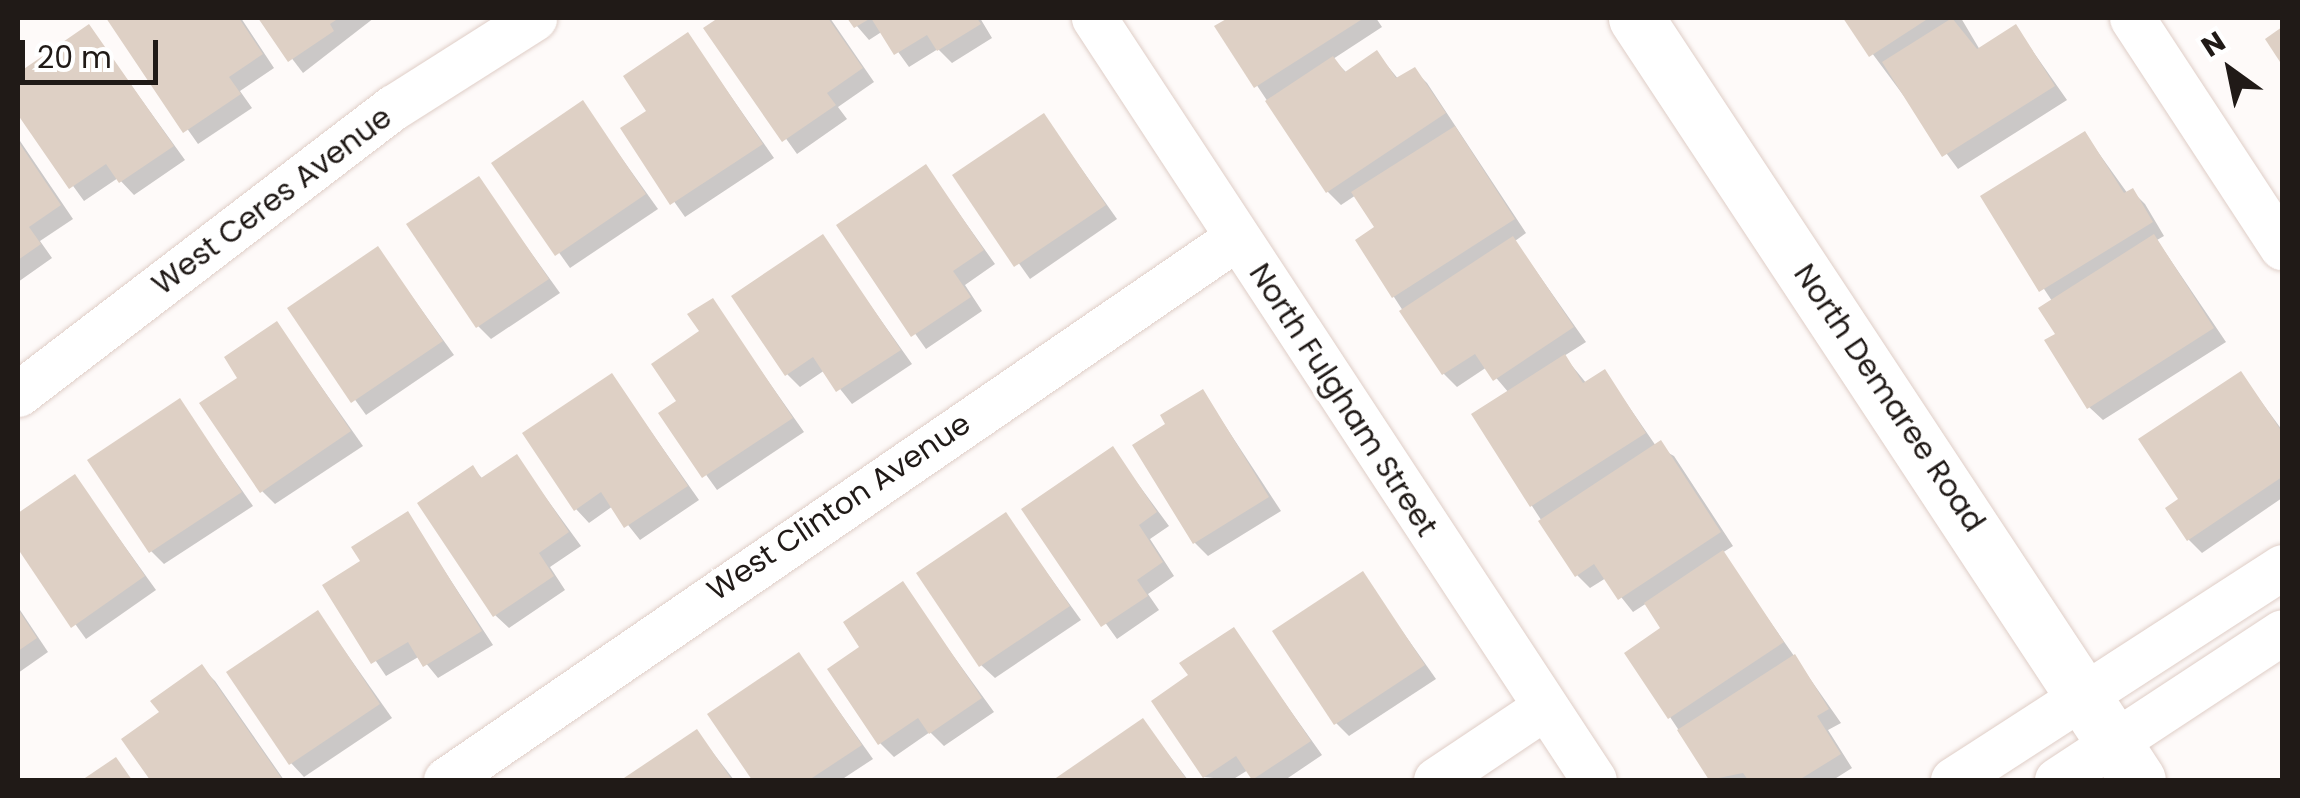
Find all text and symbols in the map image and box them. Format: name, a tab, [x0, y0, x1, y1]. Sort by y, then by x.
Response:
scale bar	[25, 20, 162, 82]
north arrow	[2180, 20, 2280, 120]
text: N	[2194, 22, 2233, 67]
text: 20 m	[37, 36, 112, 79]
street label: West Ceres Avenue	[145, 99, 399, 303]
street label: North Fulgham Street	[1241, 257, 1445, 543]
street label: North Demaree Road	[1786, 257, 1992, 539]
street label: West Clinton Avenue	[701, 406, 977, 608]

